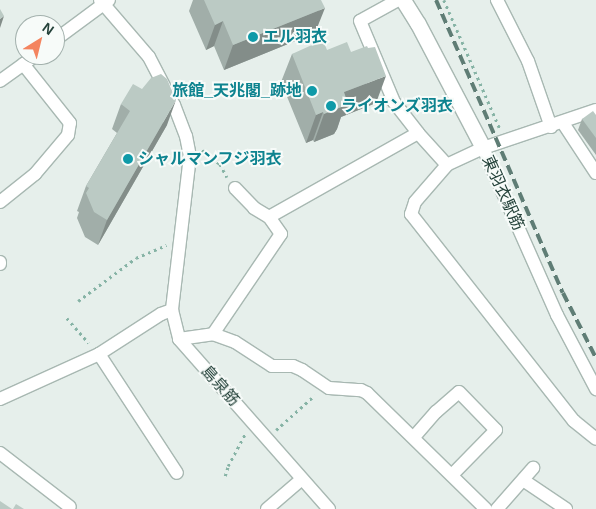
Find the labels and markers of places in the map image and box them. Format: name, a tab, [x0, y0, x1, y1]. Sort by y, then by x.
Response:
place label: エル羽衣	[263, 27, 327, 47]
marker: エル羽衣	[247, 31, 259, 43]
place label: 旅館_天兆閣_跡地	[172, 81, 302, 101]
marker: 旅館_天兆閣_跡地	[306, 85, 318, 97]
place label: ライオンズ羽衣	[341, 96, 453, 116]
marker: ライオンズ羽衣	[325, 100, 337, 112]
place label: シャルマンフジ羽衣	[138, 149, 282, 169]
marker: シャルマンフジ羽衣	[122, 153, 134, 165]

